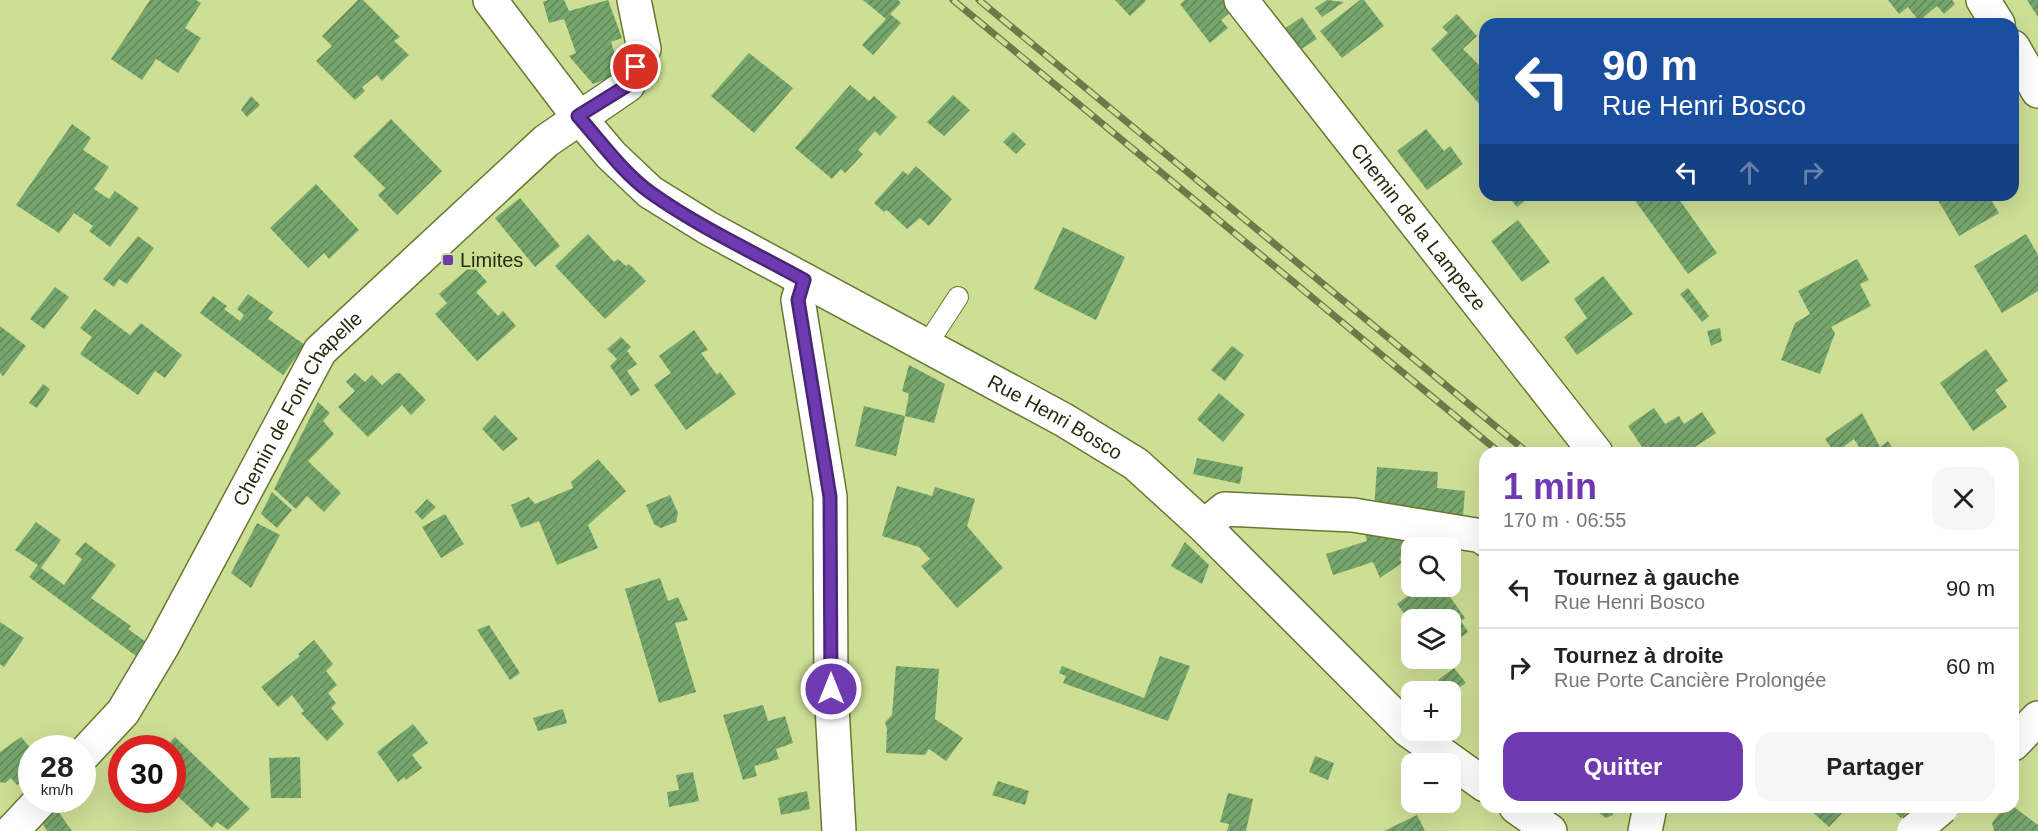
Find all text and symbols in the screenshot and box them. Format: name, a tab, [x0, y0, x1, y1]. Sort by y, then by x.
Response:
pin	[610, 41, 661, 92]
icon: left	[1503, 42, 1581, 120]
text: 90 m	[1602, 42, 1698, 89]
icon: arrive	[619, 50, 652, 83]
text: Rue Henri Bosco	[1602, 91, 1806, 121]
street label: Chemin de la Lampeze	[1347, 139, 1491, 314]
icon: left	[1670, 156, 1703, 189]
icon: ahead	[1733, 156, 1766, 189]
icon: right	[1796, 156, 1829, 189]
place label: Limites	[460, 249, 523, 271]
marker: Limites	[441, 253, 455, 267]
street label: Chemin de Font Chapelle	[228, 307, 366, 510]
street label: Rue Henri Bosco	[984, 370, 1126, 464]
text: 1 min	[1503, 466, 1597, 507]
button: close	[1932, 467, 1995, 530]
text: 170 m · 06:55	[1503, 509, 1626, 531]
map controls	[1401, 537, 1461, 813]
button: search	[1401, 537, 1461, 597]
text: Tournez à gauche	[1554, 565, 1739, 590]
icon: left	[1503, 573, 1536, 606]
text: 90 m	[1946, 576, 1995, 601]
text: Rue Henri Bosco	[1554, 591, 1705, 613]
button: layers	[1401, 609, 1461, 669]
text: Tournez à droite	[1554, 643, 1724, 668]
icon: right	[1503, 651, 1536, 684]
text: 60 m	[1946, 654, 1995, 679]
position arrow	[799, 657, 863, 721]
text: Rue Porte Cancière Prolongée	[1554, 669, 1826, 691]
button: +	[1401, 681, 1461, 741]
button: Quitter	[1503, 732, 1743, 801]
button: Partager	[1755, 732, 1995, 801]
speed limit sign: 30	[108, 735, 186, 813]
text: 28	[40, 750, 74, 783]
button: −	[1401, 753, 1461, 813]
text: km/h	[41, 781, 73, 798]

